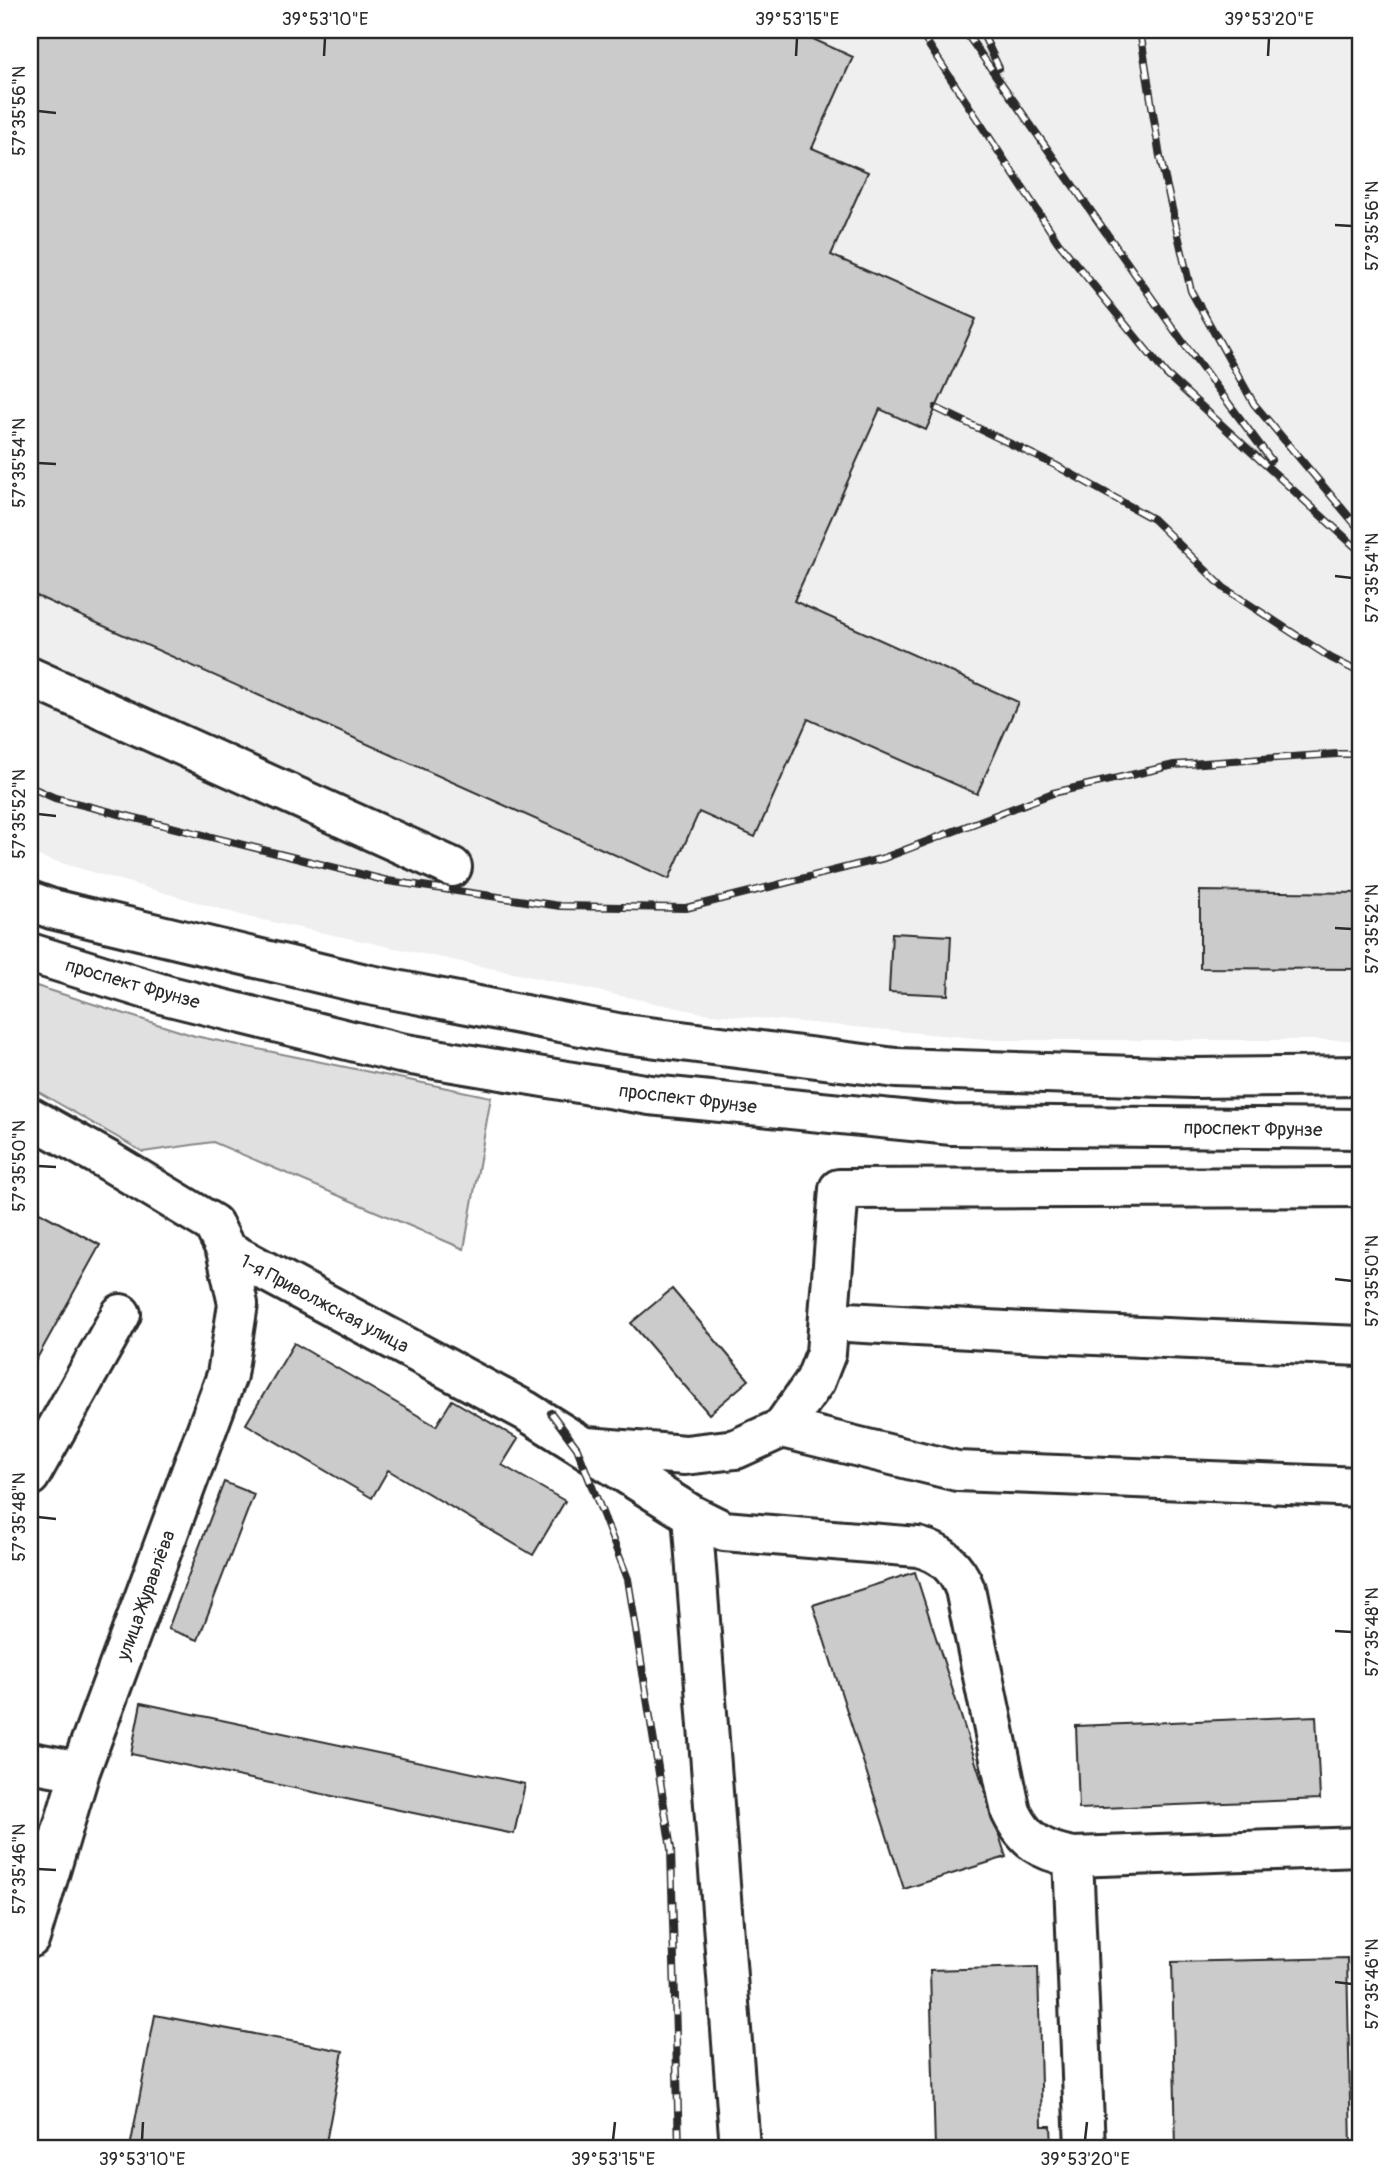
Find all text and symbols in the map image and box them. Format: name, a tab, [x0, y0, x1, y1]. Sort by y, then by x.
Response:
text: 39°53'10"E	[282, 8, 368, 31]
text: 39°53'15"E	[755, 8, 839, 31]
text: 39°53'20"E	[1224, 8, 1314, 31]
text: 57°35'56"N	[8, 66, 31, 156]
text: 57°35'56"N	[1361, 181, 1384, 271]
text: 57°35'54"N	[8, 418, 31, 508]
text: 57°35'54"N	[1361, 533, 1384, 623]
text: 57°35'52"N	[8, 769, 31, 859]
text: 57°35'52"N	[1361, 884, 1384, 974]
street label: проспект Фрунзе	[63, 953, 203, 1015]
street label: проспект Фрунзе	[618, 1079, 759, 1119]
street label: проспект Фрунзе	[1183, 1116, 1323, 1142]
text: 57°35'50"N	[8, 1120, 31, 1212]
text: 57°35'50"N	[1361, 1235, 1384, 1327]
street label: 1-я Приволжская улица	[236, 1249, 413, 1359]
text: 57°35'48"N	[8, 1472, 31, 1562]
street label: улица Журавлёва	[111, 1527, 181, 1665]
text: 57°35'48"N	[1361, 1587, 1384, 1677]
text: 57°35'46"N	[8, 1824, 31, 1914]
text: 57°35'46"N	[1361, 1939, 1384, 2029]
text: 39°53'10"E	[99, 2148, 185, 2171]
text: 39°53'15"E	[571, 2148, 655, 2171]
text: 39°53'20"E	[1040, 2148, 1130, 2171]

